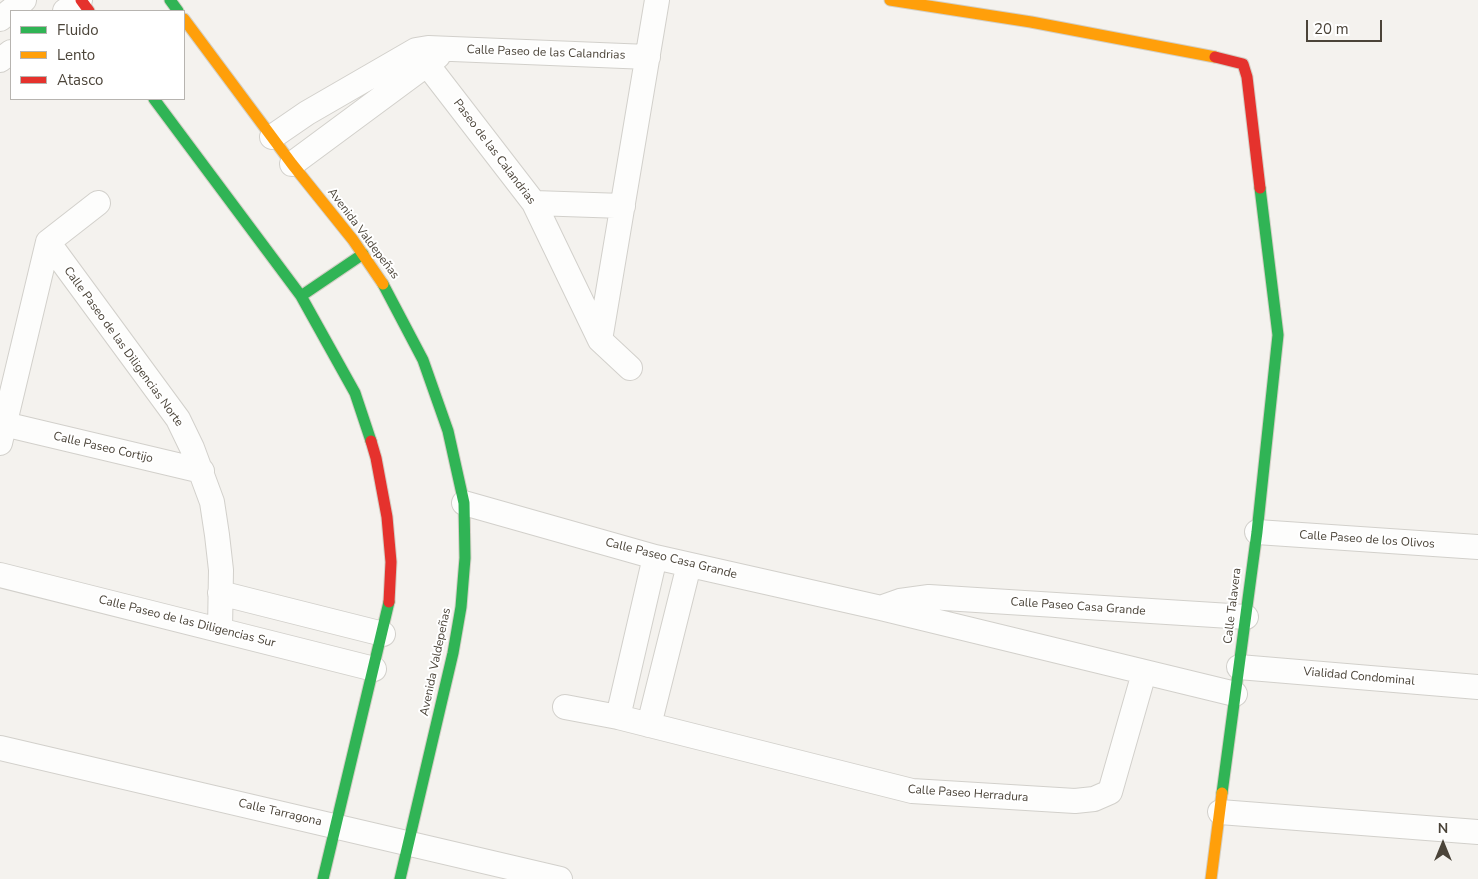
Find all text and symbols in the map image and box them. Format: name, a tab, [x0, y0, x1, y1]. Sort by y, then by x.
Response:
legend	[10, 10, 185, 100]
scale bar	[1308, 10, 1384, 42]
text: 20 m	[1314, 19, 1349, 39]
text: Fluido	[57, 20, 99, 40]
street label: Calle Paseo de las Calandrias	[466, 43, 626, 63]
text: Lento	[57, 45, 95, 65]
text: Atasco	[57, 70, 103, 90]
street label: Paseo de las Calandrias	[450, 97, 538, 207]
street label: Avenida Valdepeñas	[324, 186, 402, 282]
street label: Calle Paseo de las Diligencias Norte	[60, 264, 186, 430]
street label: Calle Paseo Cortijo	[52, 430, 154, 466]
street label: Calle Paseo de los Olivos	[1299, 528, 1435, 552]
street label: Calle Paseo Casa Grande	[604, 536, 738, 582]
street label: Calle Talavera	[1221, 567, 1245, 645]
street label: Calle Paseo de las Diligencias Sur	[97, 593, 277, 651]
street label: Calle Paseo Casa Grande	[1010, 595, 1146, 619]
street label: Avenida Valdepeñas	[418, 607, 454, 717]
street label: Vialidad Condominal	[1303, 665, 1415, 689]
street label: Calle Paseo Herradura	[907, 783, 1029, 805]
street label: Calle Tarragona	[237, 796, 323, 830]
north arrow	[1418, 819, 1468, 869]
text: N	[1438, 819, 1448, 838]

